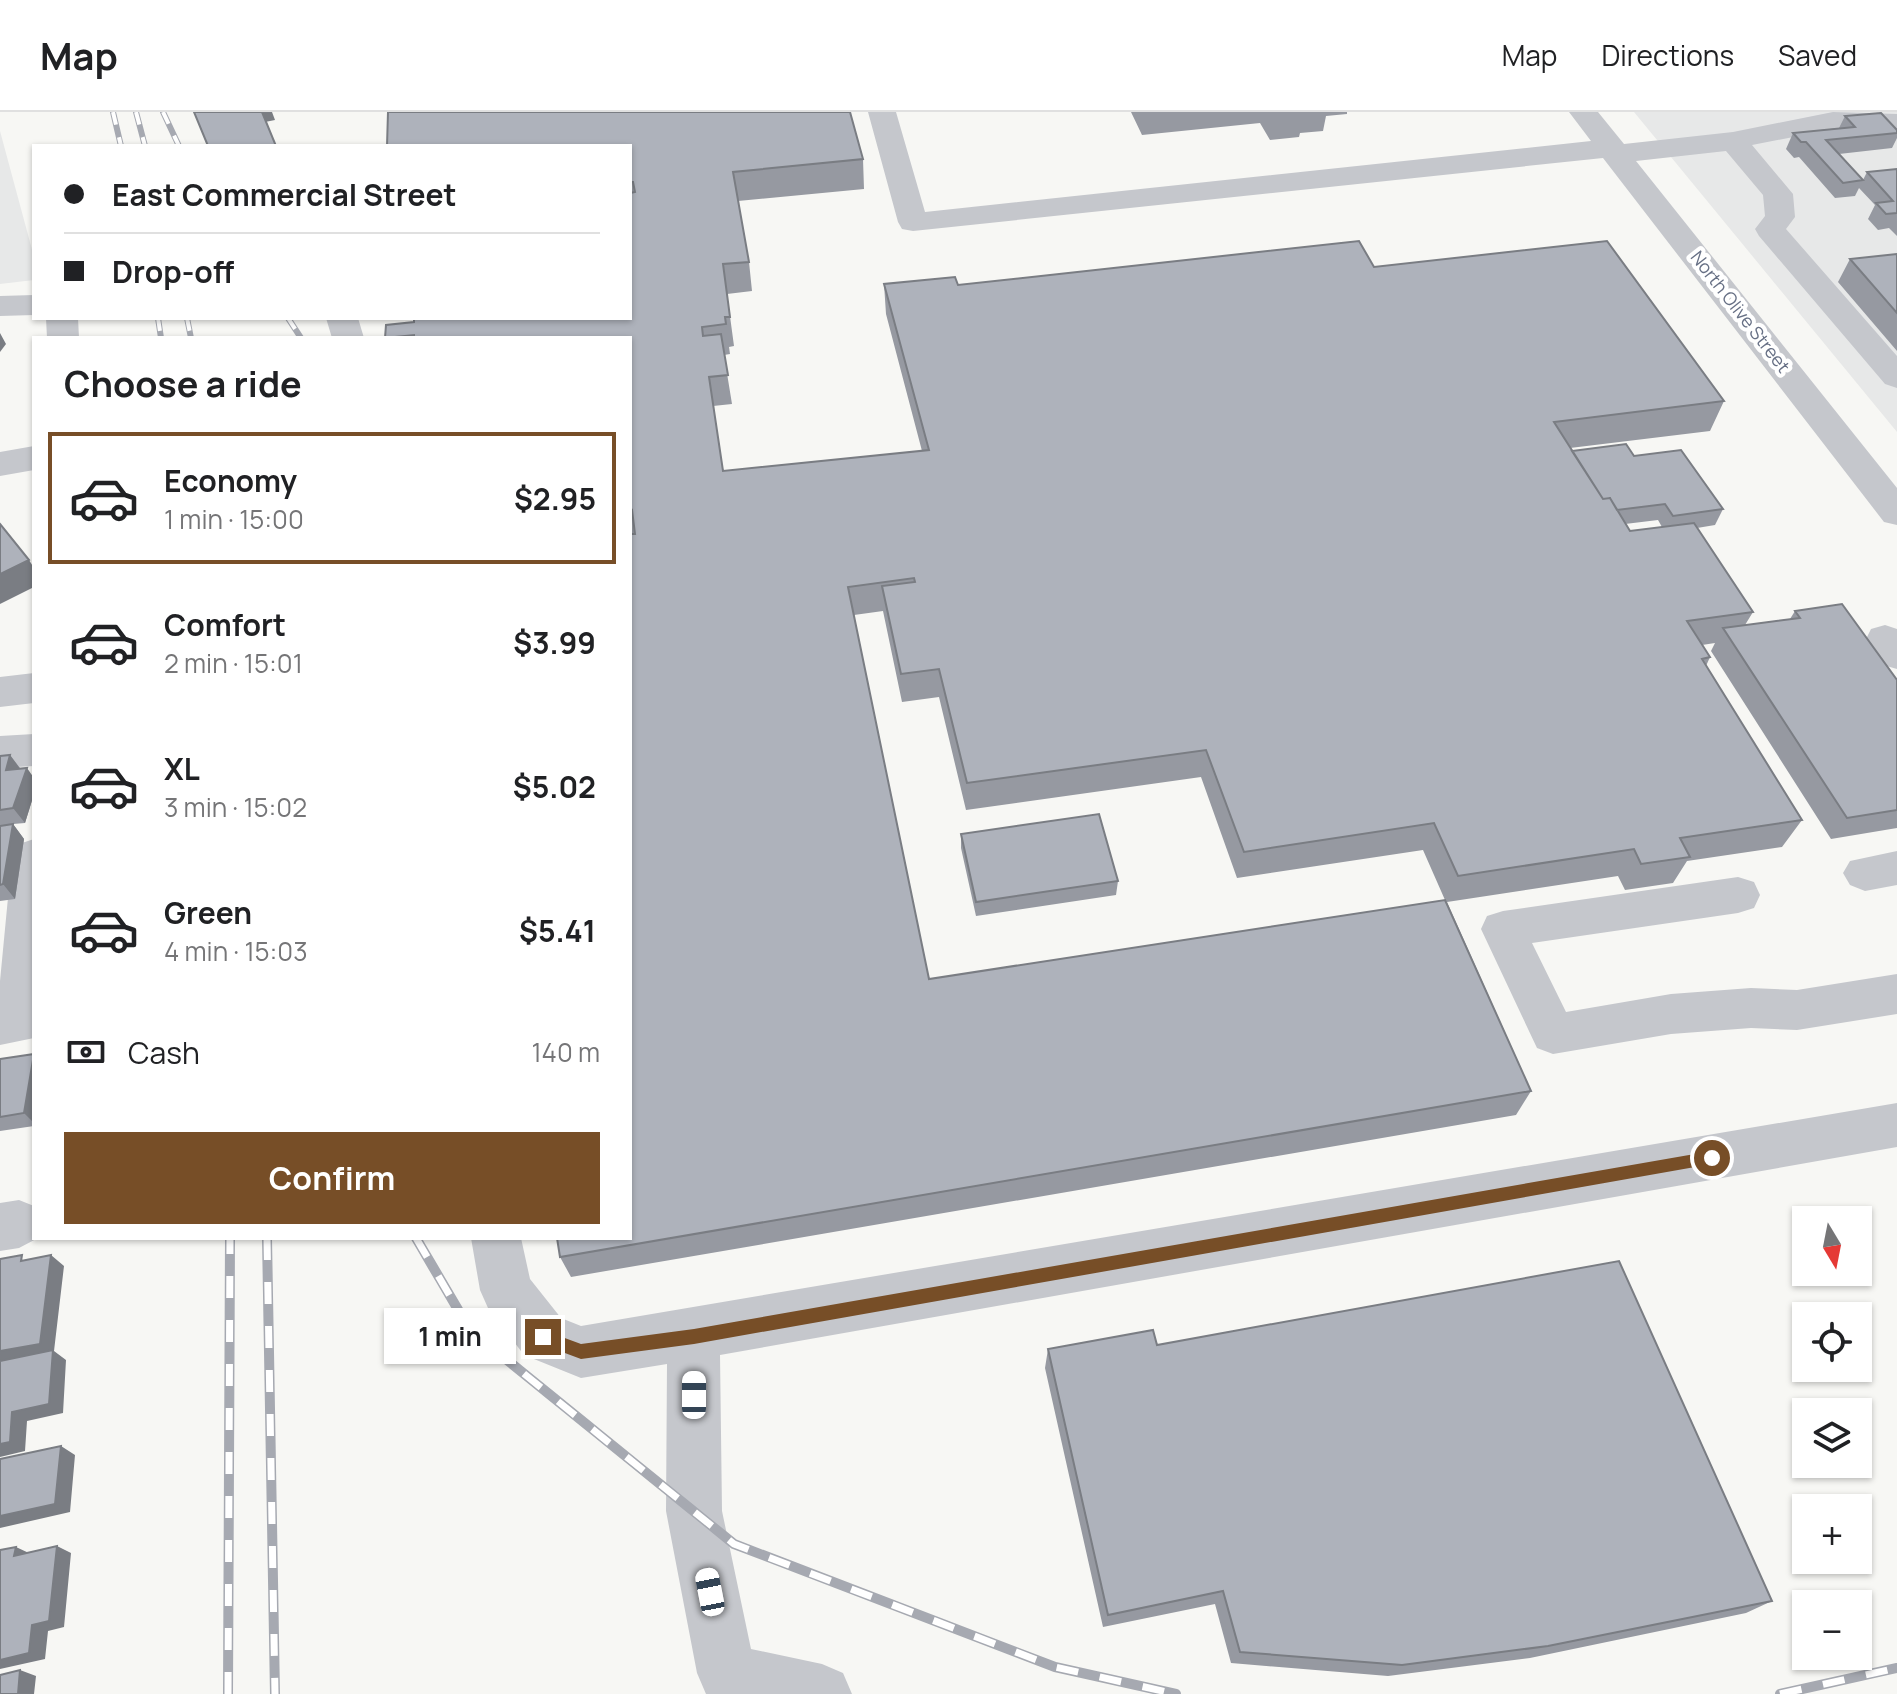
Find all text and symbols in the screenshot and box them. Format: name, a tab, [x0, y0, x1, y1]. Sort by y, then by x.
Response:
text: Map	[40, 29, 118, 81]
text: Map	[1502, 36, 1557, 74]
text: Directions	[1601, 36, 1734, 74]
text: Saved	[1778, 36, 1857, 74]
text: East Commercial Street	[112, 174, 457, 215]
street label: North Olive Street	[1686, 246, 1796, 377]
text: Drop-off	[112, 251, 234, 292]
text: Choose a ride	[64, 359, 302, 408]
text: Economy	[164, 460, 297, 501]
icon: car	[68, 462, 140, 534]
text: $2.95	[514, 478, 596, 519]
text: 1 min · 15:00	[164, 501, 304, 537]
text: Comfort	[164, 604, 286, 645]
icon: car	[68, 606, 140, 678]
text: $3.99	[513, 622, 596, 663]
text: 2 min · 15:01	[164, 645, 303, 681]
text: XL	[164, 748, 200, 789]
icon: car	[68, 750, 140, 822]
text: $5.02	[513, 766, 596, 807]
text: 3 min · 15:02	[164, 789, 307, 825]
text: Green	[164, 892, 252, 933]
icon: car	[68, 894, 140, 966]
text: $5.41	[519, 910, 596, 951]
text: 4 min · 15:03	[164, 933, 308, 969]
icon: cash	[64, 1030, 108, 1074]
text: Cash	[128, 1032, 200, 1073]
text: 140 m	[531, 1034, 600, 1070]
button: Confirm	[64, 1132, 600, 1224]
route start	[1694, 1140, 1730, 1176]
north arrow	[1792, 1206, 1872, 1286]
map controls	[1792, 1206, 1872, 1670]
button: locate	[1792, 1302, 1872, 1382]
callout: 1 min	[383, 1309, 515, 1365]
text: 1 min	[418, 1318, 482, 1354]
route end	[525, 1319, 561, 1355]
car	[682, 1371, 706, 1419]
button: layers	[1792, 1398, 1872, 1478]
button: +	[1792, 1494, 1872, 1574]
car	[694, 1566, 726, 1618]
button: −	[1792, 1590, 1872, 1670]

